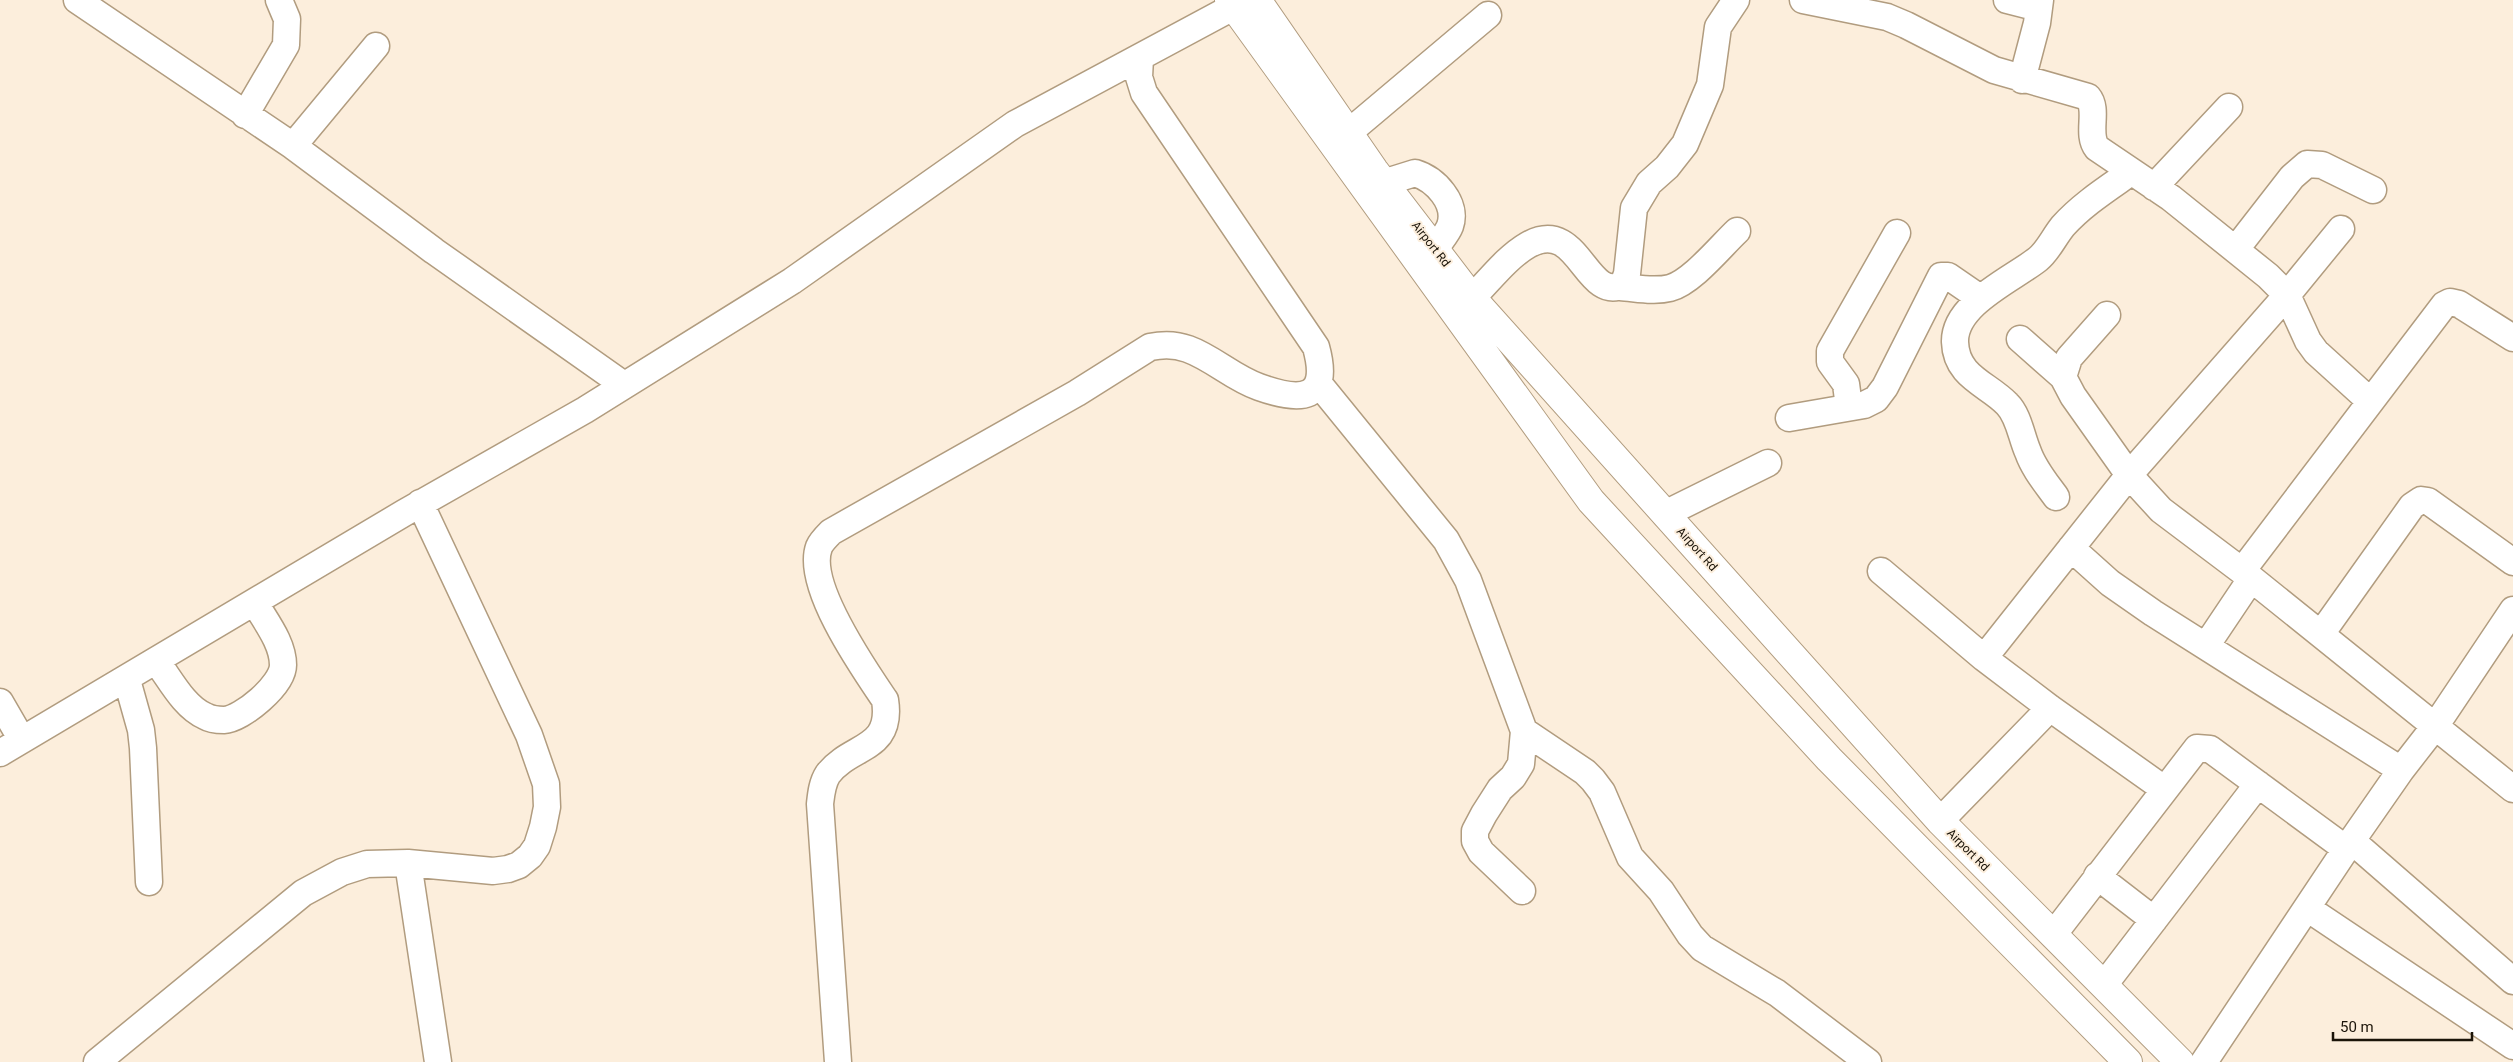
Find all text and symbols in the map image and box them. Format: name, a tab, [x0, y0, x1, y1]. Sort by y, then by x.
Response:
street label: Airport Rd	[1409, 218, 1453, 270]
street label: Airport Rd	[1674, 524, 1720, 574]
street label: Airport Rd	[1944, 826, 1992, 874]
scale bar	[2333, 1010, 2472, 1042]
text: 50 m	[2340, 1018, 2374, 1036]

